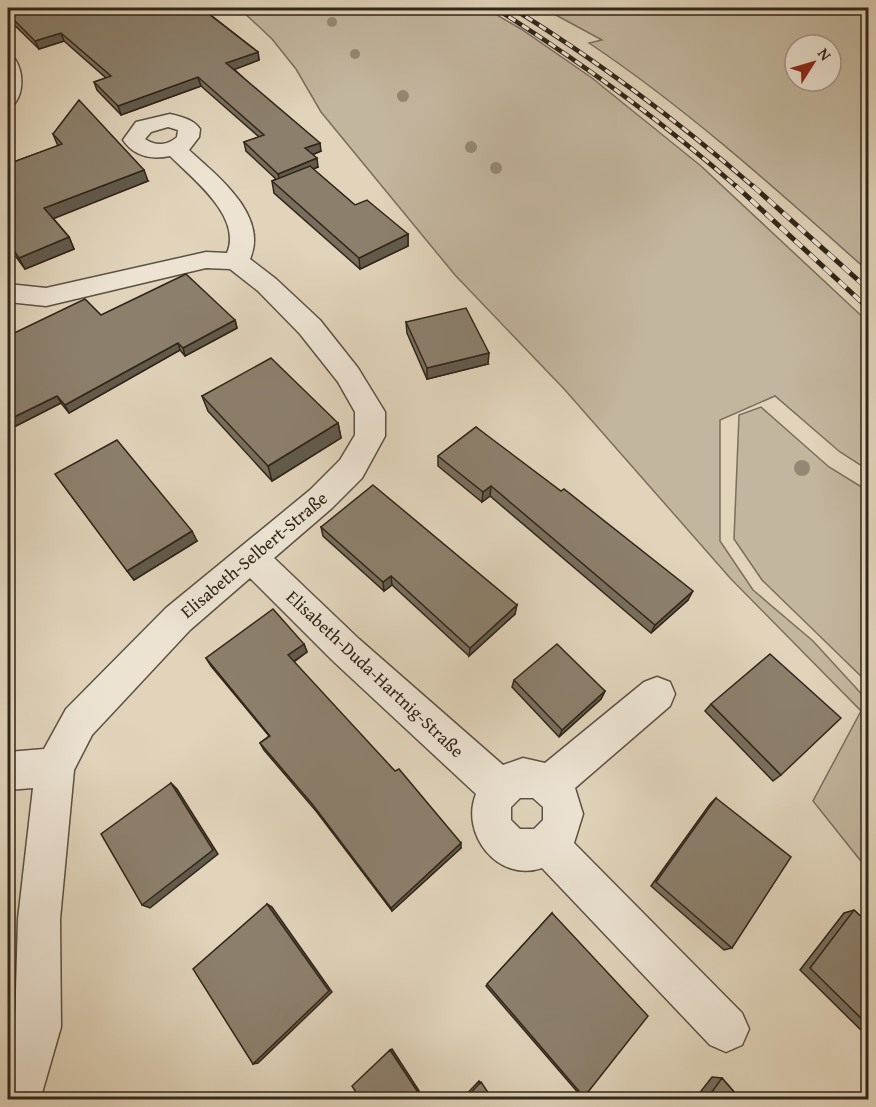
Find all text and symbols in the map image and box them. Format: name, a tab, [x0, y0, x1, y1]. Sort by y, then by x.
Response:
north arrow	[783, 33, 843, 93]
text: N	[812, 42, 838, 66]
street label: Elisabeth-Selbert-Straße	[174, 485, 333, 624]
street label: Elisabeth-Duda-Hartnig-Straße	[280, 584, 470, 764]

